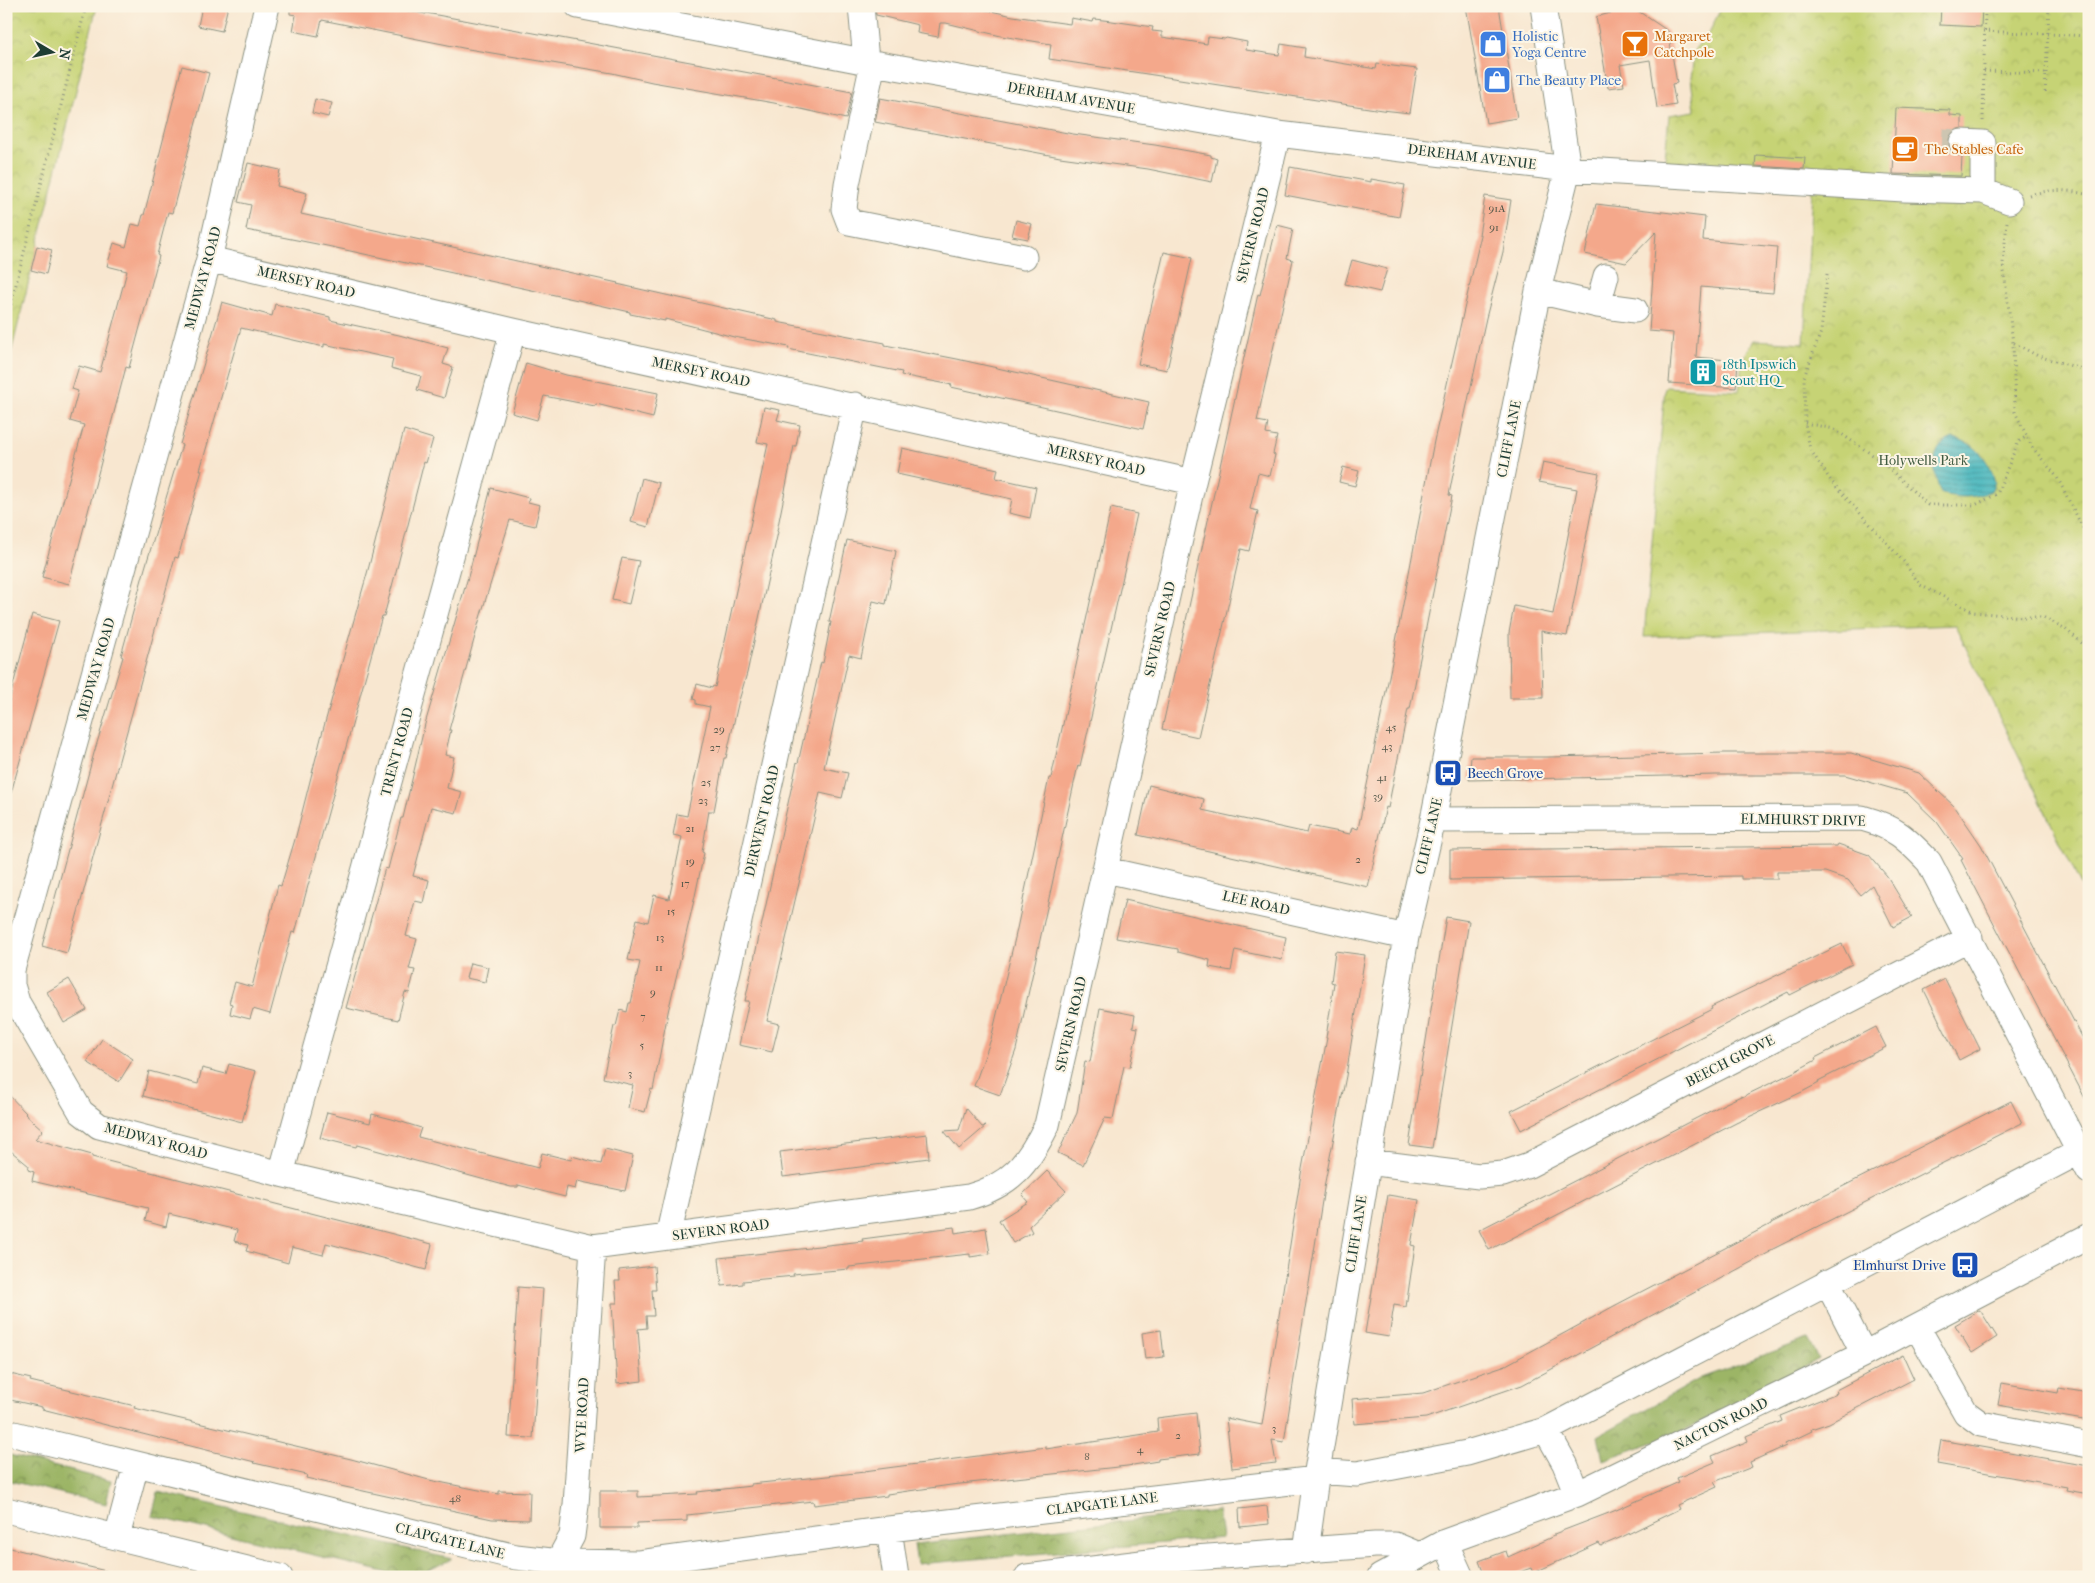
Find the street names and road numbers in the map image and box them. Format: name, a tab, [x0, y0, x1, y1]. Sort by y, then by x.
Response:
street label: DEREHAM AVENUE	[1006, 78, 1137, 118]
street label: DEREHAM AVENUE	[1407, 141, 1538, 173]
street label: SEVERN ROAD	[1233, 185, 1273, 284]
street label: MEDWAY ROAD	[181, 224, 225, 331]
street label: MERSEY ROAD	[255, 262, 357, 302]
street label: MERSEY ROAD	[650, 353, 752, 391]
street label: CLIFF LANE	[1493, 399, 1525, 479]
street label: MERSEY ROAD	[1045, 440, 1147, 480]
street label: SEVERN ROAD	[1141, 579, 1179, 678]
street label: MEDWAY ROAD	[73, 615, 119, 722]
street label: TRENT ROAD	[377, 705, 417, 798]
street label: DERWENT ROAD	[741, 763, 783, 878]
street label: CLIFF LANE	[1412, 796, 1446, 876]
street label: ELMHURST DRIVE	[1740, 810, 1866, 830]
street label: LEE ROAD	[1221, 887, 1292, 919]
street label: SEVERN ROAD	[1052, 974, 1090, 1073]
street label: BEECH GROVE	[1683, 1031, 1778, 1091]
street label: MEDWAY ROAD	[103, 1119, 210, 1163]
street label: CLIFF LANE	[1341, 1194, 1371, 1274]
street label: SEVERN ROAD	[672, 1216, 771, 1244]
street label: WYE ROAD	[571, 1377, 592, 1454]
street label: NACTON ROAD	[1671, 1394, 1771, 1454]
street label: CLAPGATE LANE	[1045, 1489, 1159, 1519]
street label: CLAPGATE LANE	[394, 1519, 507, 1563]

